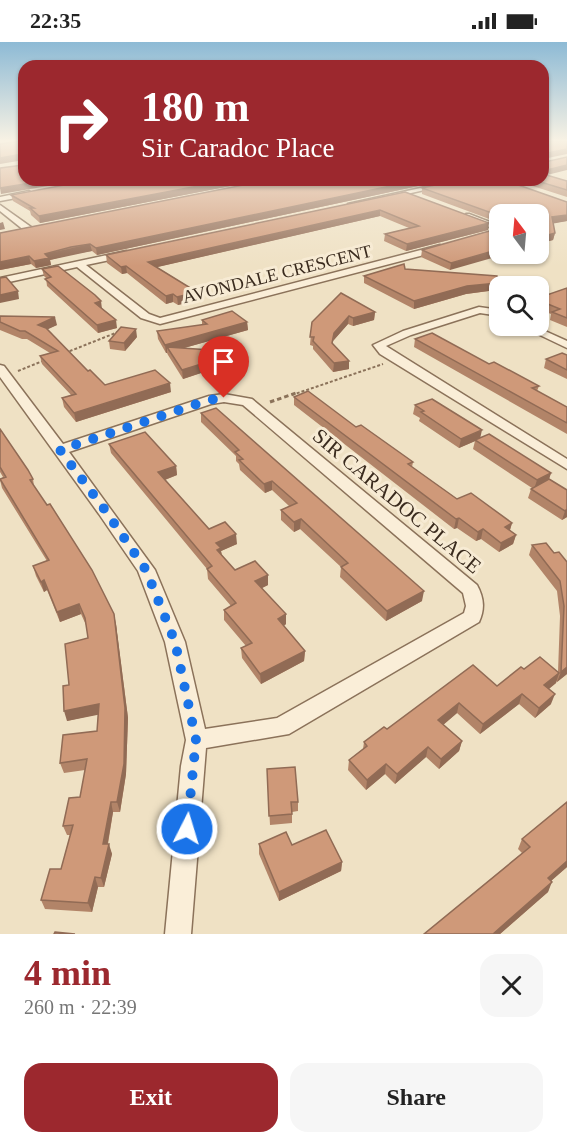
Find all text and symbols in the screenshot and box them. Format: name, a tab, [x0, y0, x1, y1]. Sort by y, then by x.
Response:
text: 22:35	[30, 8, 81, 33]
icon: right	[42, 84, 120, 162]
text: 180 m	[141, 84, 250, 130]
text: Sir Caradoc Place	[141, 133, 334, 163]
north arrow	[489, 204, 549, 264]
map controls	[489, 204, 549, 336]
street label: AVONDALE CRESCENT	[180, 241, 374, 307]
button: search	[489, 276, 549, 336]
pin	[198, 336, 249, 398]
icon: arrive	[207, 345, 240, 378]
street label: SIR CARADOC PLACE	[308, 424, 486, 578]
position arrow	[155, 797, 219, 861]
text: 4 min	[24, 953, 111, 993]
button: close	[480, 954, 543, 1017]
text: 260 m · 22:39	[24, 996, 137, 1018]
button: Exit	[24, 1063, 278, 1132]
button: Share	[290, 1063, 543, 1132]

